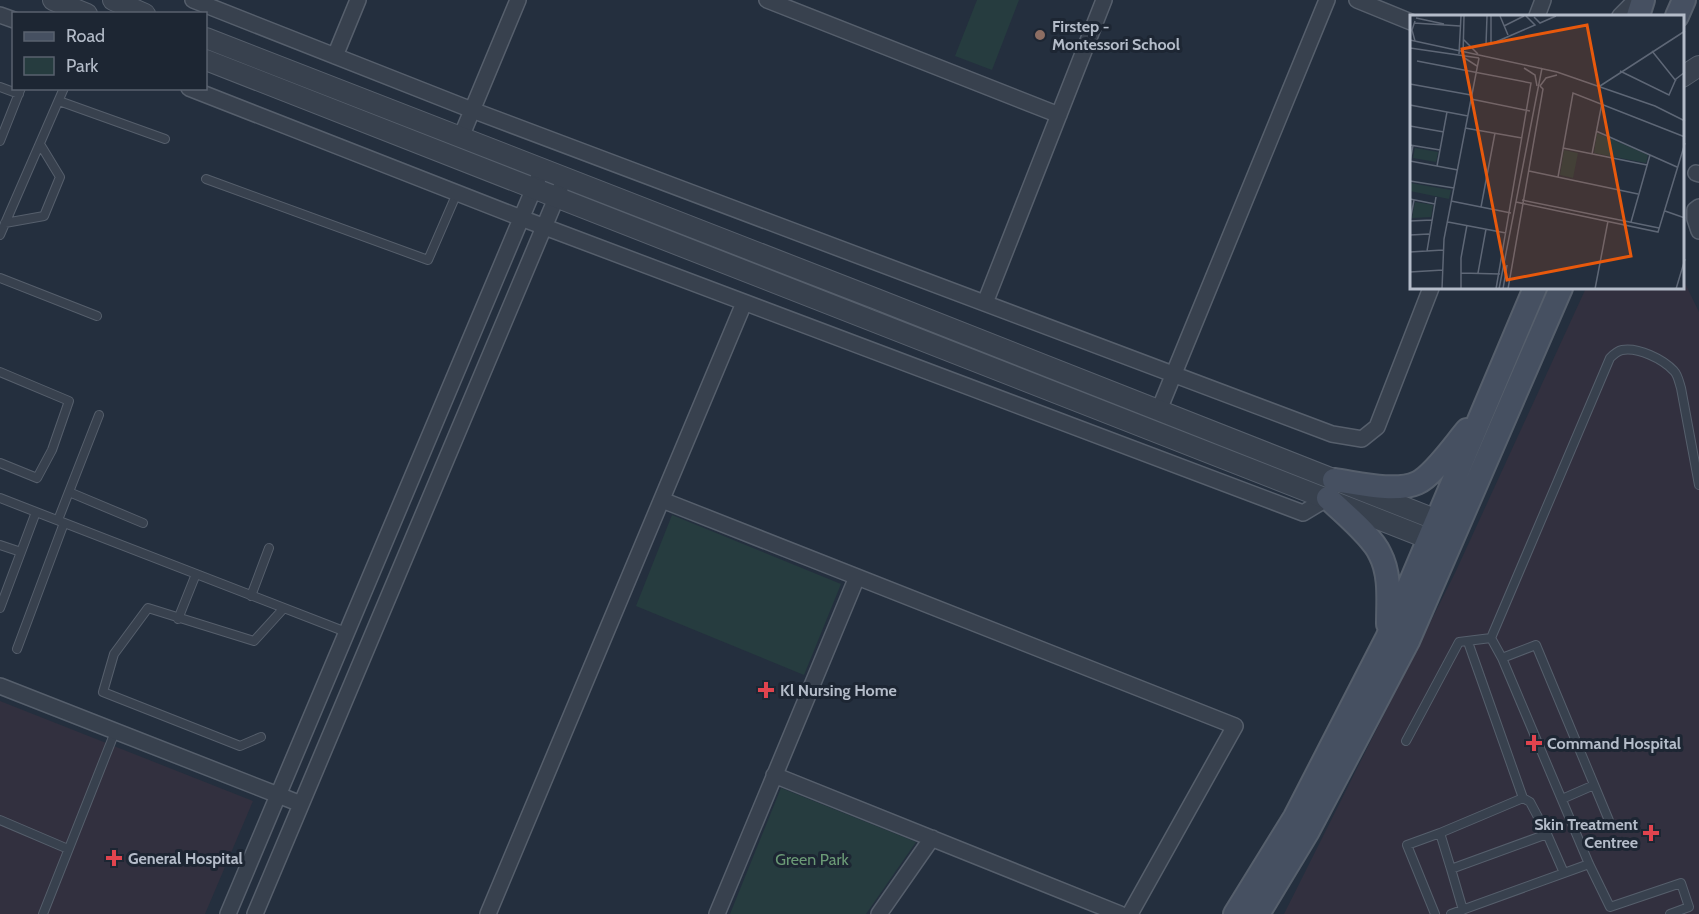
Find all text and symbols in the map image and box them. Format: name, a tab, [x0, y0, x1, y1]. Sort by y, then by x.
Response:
legend	[12, 12, 207, 90]
inset map	[1410, 15, 1684, 290]
place label: Firstep - Montessori School	[1052, 17, 1180, 54]
text: Road	[66, 25, 105, 47]
marker: Firstep - Montessori School	[1033, 28, 1047, 42]
text: Park	[66, 55, 99, 77]
marker: Kl Nursing Home	[757, 681, 775, 699]
place label: Kl Nursing Home	[780, 681, 897, 700]
marker: Command Hospital	[1525, 734, 1543, 752]
place label: Command Hospital	[1547, 734, 1681, 753]
place label: Skin Treatment Centree	[1534, 815, 1638, 852]
marker: Skin Treatment Centree	[1642, 824, 1660, 842]
marker: General Hospital	[105, 849, 123, 867]
place label: General Hospital	[128, 849, 243, 868]
park label: Green Park	[775, 850, 849, 869]

